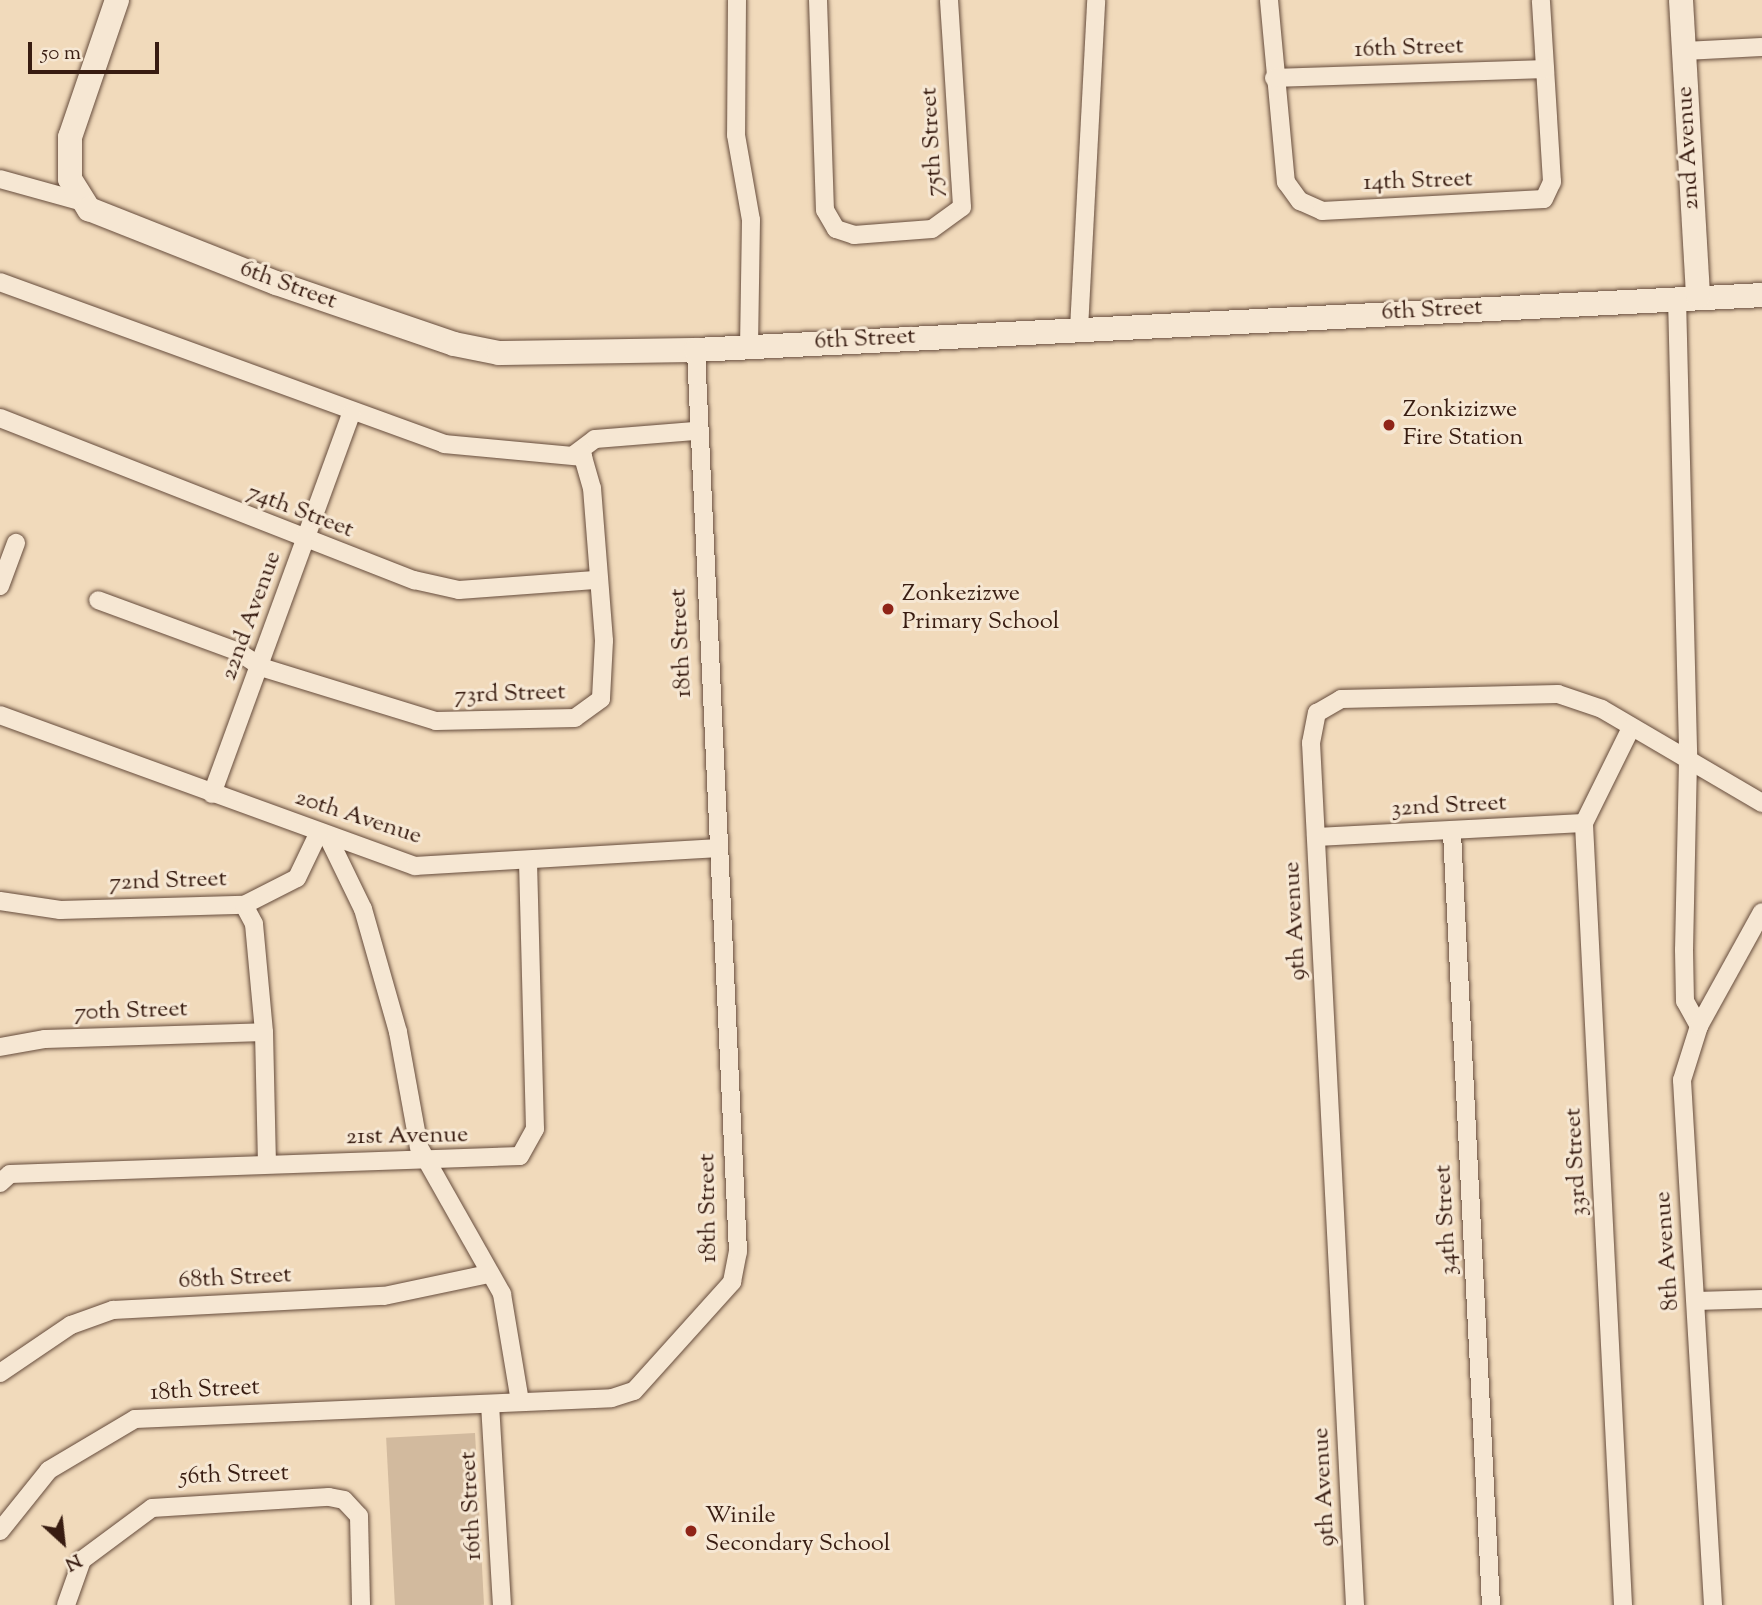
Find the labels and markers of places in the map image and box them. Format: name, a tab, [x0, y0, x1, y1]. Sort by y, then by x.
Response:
place label: Zonkizizwe Fire Station	[1403, 397, 1523, 453]
marker: Zonkizizwe Fire Station	[1381, 417, 1397, 433]
place label: Zonkezizwe Primary School	[902, 581, 1059, 637]
marker: Zonkezizwe Primary School	[880, 601, 896, 617]
place label: Winile Secondary School	[705, 1503, 890, 1559]
marker: Winile Secondary School	[683, 1523, 699, 1539]

